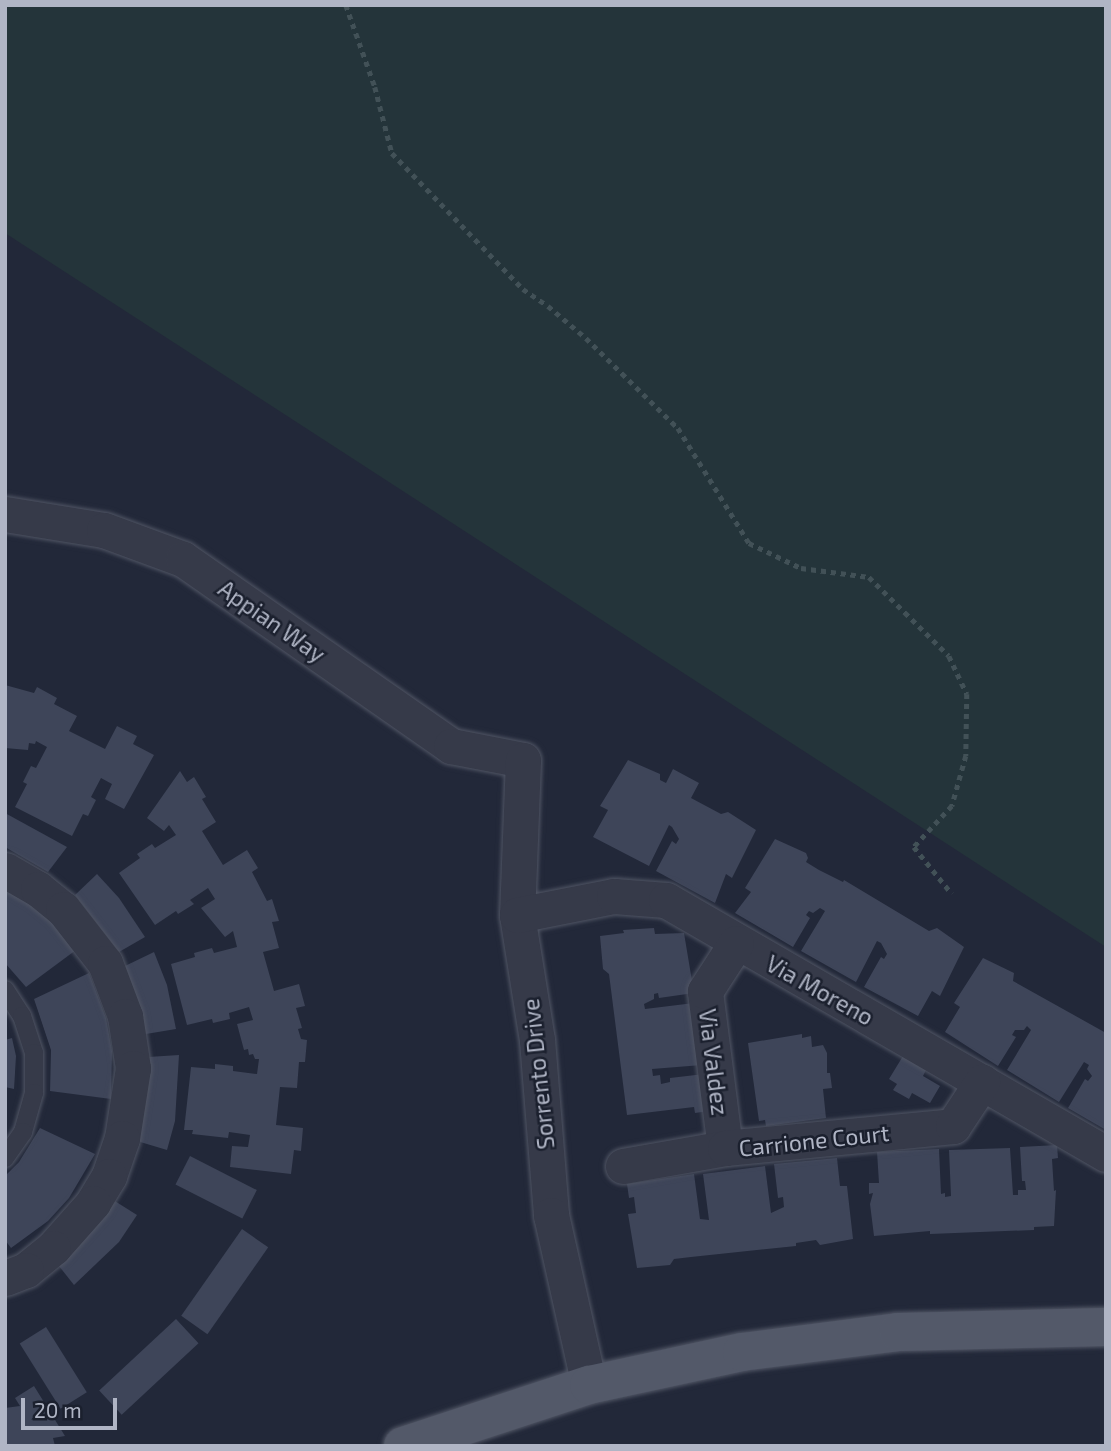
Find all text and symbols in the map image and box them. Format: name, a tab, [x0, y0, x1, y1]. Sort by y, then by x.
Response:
street label: Appian Way	[213, 574, 331, 668]
street label: Via Moreno	[762, 949, 878, 1031]
street label: Sorrento Drive	[516, 997, 560, 1151]
street label: Via Valdez	[694, 1007, 734, 1117]
street label: Carrione Court	[737, 1118, 891, 1162]
scale bar	[24, 1384, 121, 1428]
text: 20 m	[34, 1397, 82, 1422]

